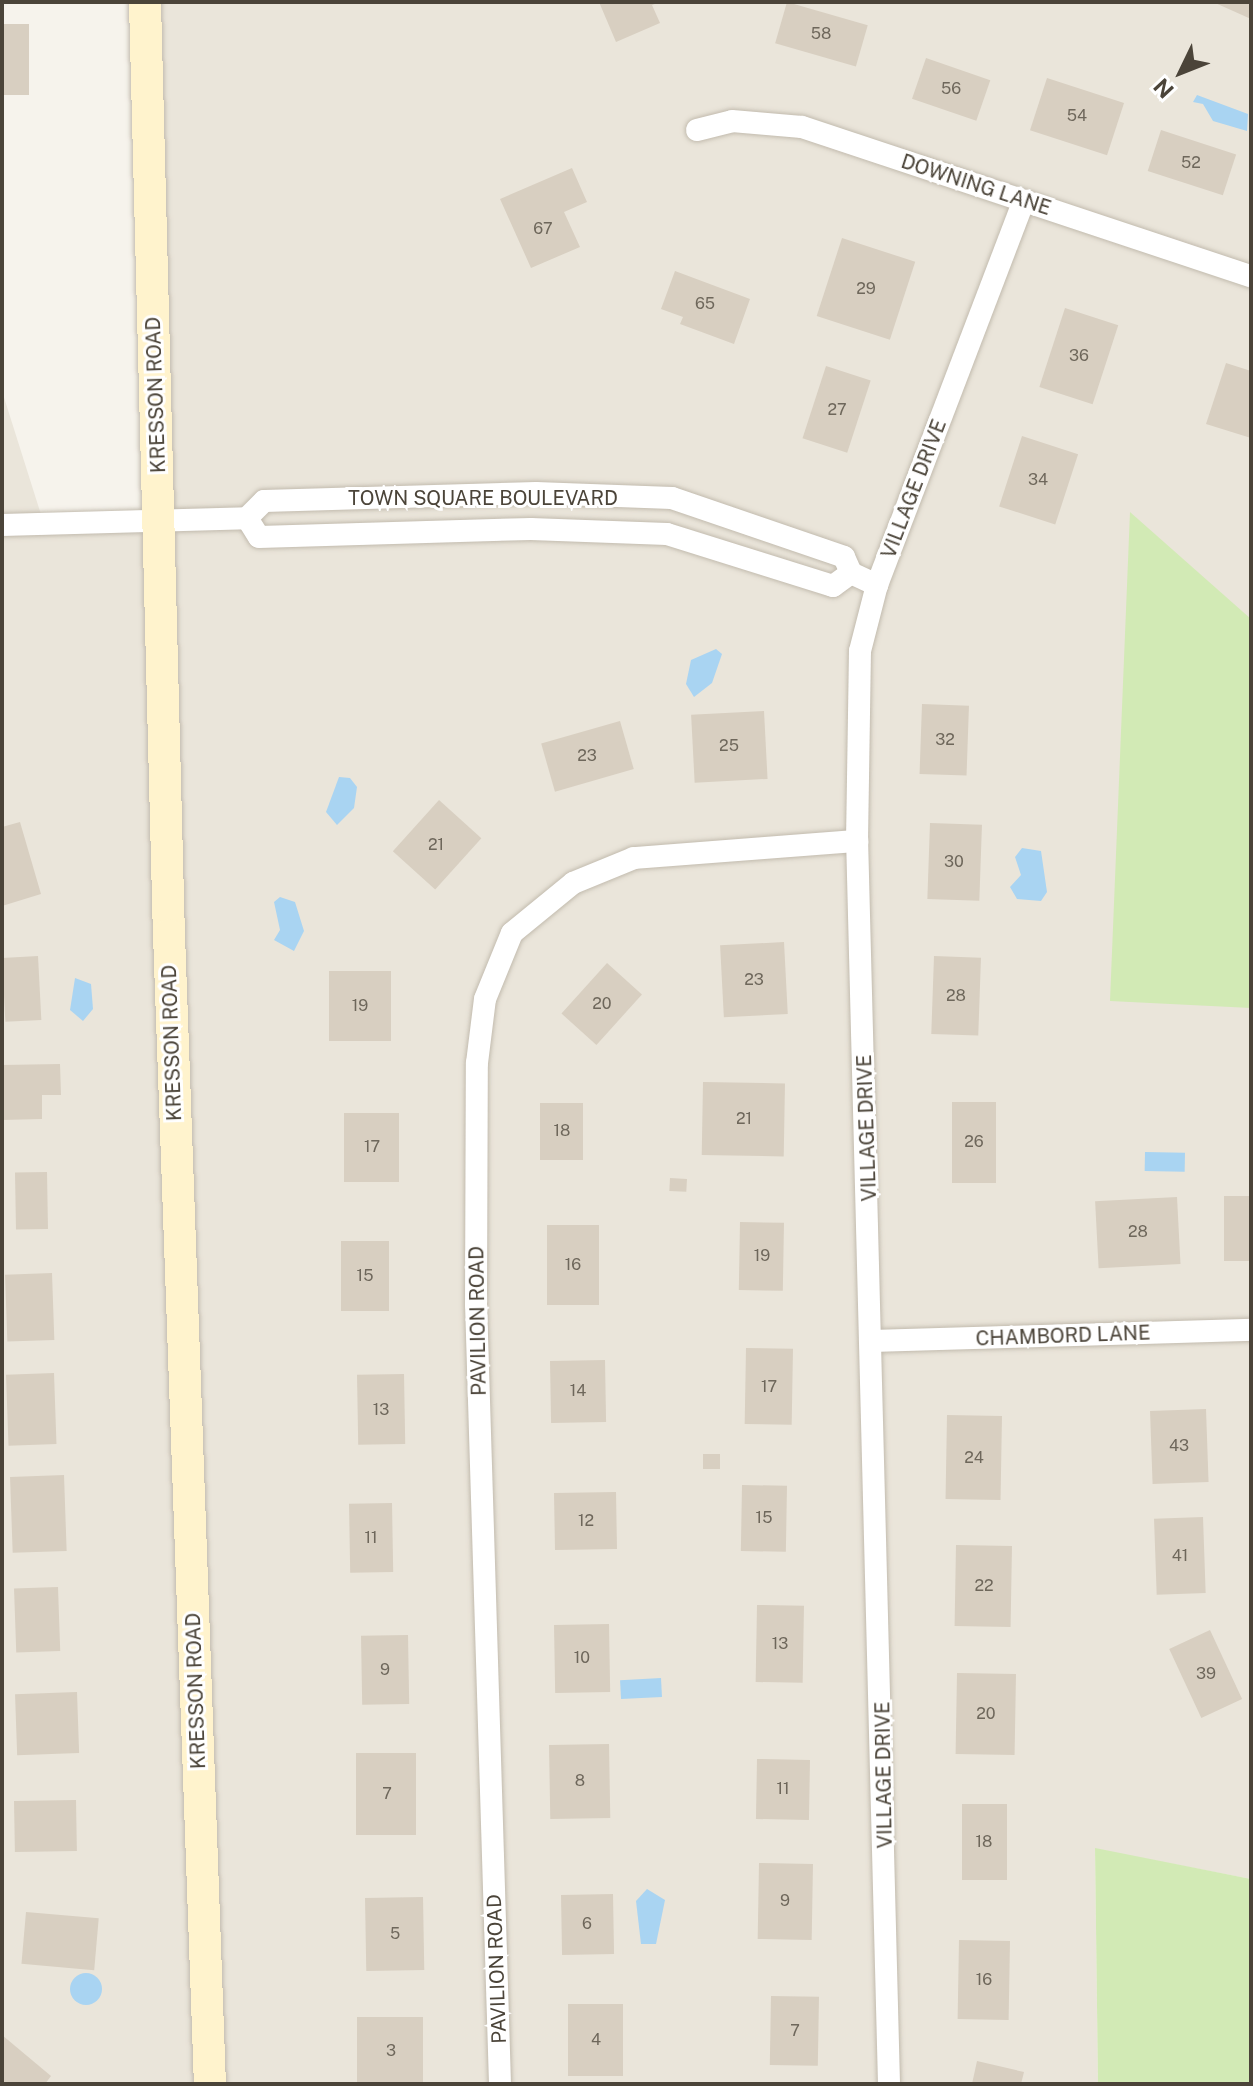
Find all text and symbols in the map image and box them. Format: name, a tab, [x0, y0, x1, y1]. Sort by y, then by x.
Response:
house number: 58	[811, 24, 831, 44]
north arrow	[1141, 32, 1221, 112]
text: N	[1148, 73, 1179, 104]
house number: 56	[941, 79, 961, 99]
house number: 54	[1067, 106, 1087, 126]
street label: DOWNING LANE	[898, 149, 1054, 221]
house number: 52	[1181, 153, 1201, 173]
house number: 67	[533, 219, 553, 239]
house number: 29	[856, 279, 876, 299]
house number: 65	[695, 294, 715, 314]
street label: KRESSON ROAD	[141, 316, 171, 474]
house number: 36	[1069, 346, 1089, 366]
house number: 27	[827, 400, 847, 420]
street label: VILLAGE DRIVE	[876, 416, 952, 562]
house number: 34	[1028, 470, 1048, 490]
street label: TOWN SQUARE BOULEVARD	[348, 486, 618, 510]
house number: 32	[935, 730, 955, 750]
house number: 25	[719, 736, 739, 756]
house number: 23	[577, 746, 597, 766]
house number: 21	[428, 835, 444, 855]
house number: 30	[944, 852, 964, 872]
street label: KRESSON ROAD	[157, 964, 187, 1122]
house number: 23	[744, 970, 764, 990]
house number: 28	[946, 986, 966, 1006]
house number: 20	[592, 994, 612, 1014]
house number: 19	[352, 996, 368, 1016]
street label: VILLAGE DRIVE	[852, 1054, 882, 1202]
house number: 21	[736, 1109, 752, 1129]
house number: 18	[554, 1121, 570, 1141]
house number: 26	[964, 1132, 984, 1152]
house number: 17	[364, 1137, 380, 1157]
house number: 28	[1128, 1222, 1148, 1242]
street label: PAVILION ROAD	[465, 1246, 491, 1396]
house number: 19	[754, 1246, 770, 1266]
house number: 16	[565, 1255, 581, 1275]
house number: 15	[357, 1266, 373, 1286]
street label: CHAMBORD LANE	[975, 1321, 1151, 1351]
house number: 17	[761, 1377, 777, 1397]
house number: 14	[570, 1381, 586, 1401]
house number: 13	[373, 1400, 389, 1420]
house number: 43	[1169, 1436, 1189, 1456]
house number: 24	[964, 1448, 984, 1468]
house number: 15	[756, 1508, 772, 1528]
house number: 12	[578, 1511, 594, 1531]
house number: 11	[364, 1528, 378, 1548]
house number: 41	[1172, 1546, 1188, 1566]
house number: 22	[974, 1576, 994, 1596]
street label: KRESSON ROAD	[181, 1612, 211, 1770]
house number: 13	[772, 1634, 788, 1654]
house number: 10	[574, 1648, 590, 1668]
house number: 9	[380, 1660, 390, 1680]
house number: 39	[1196, 1664, 1216, 1684]
street label: VILLAGE DRIVE	[871, 1701, 897, 1849]
house number: 20	[976, 1704, 996, 1724]
house number: 8	[575, 1771, 585, 1791]
house number: 11	[776, 1779, 790, 1799]
house number: 7	[382, 1784, 392, 1804]
house number: 18	[976, 1832, 992, 1852]
house number: 9	[780, 1891, 790, 1911]
street label: PAVILION ROAD	[482, 1894, 512, 2044]
house number: 6	[582, 1914, 592, 1934]
house number: 5	[390, 1924, 400, 1944]
house number: 16	[976, 1970, 992, 1990]
house number: 7	[790, 2021, 800, 2041]
house number: 4	[591, 2030, 601, 2050]
house number: 3	[386, 2041, 396, 2061]

